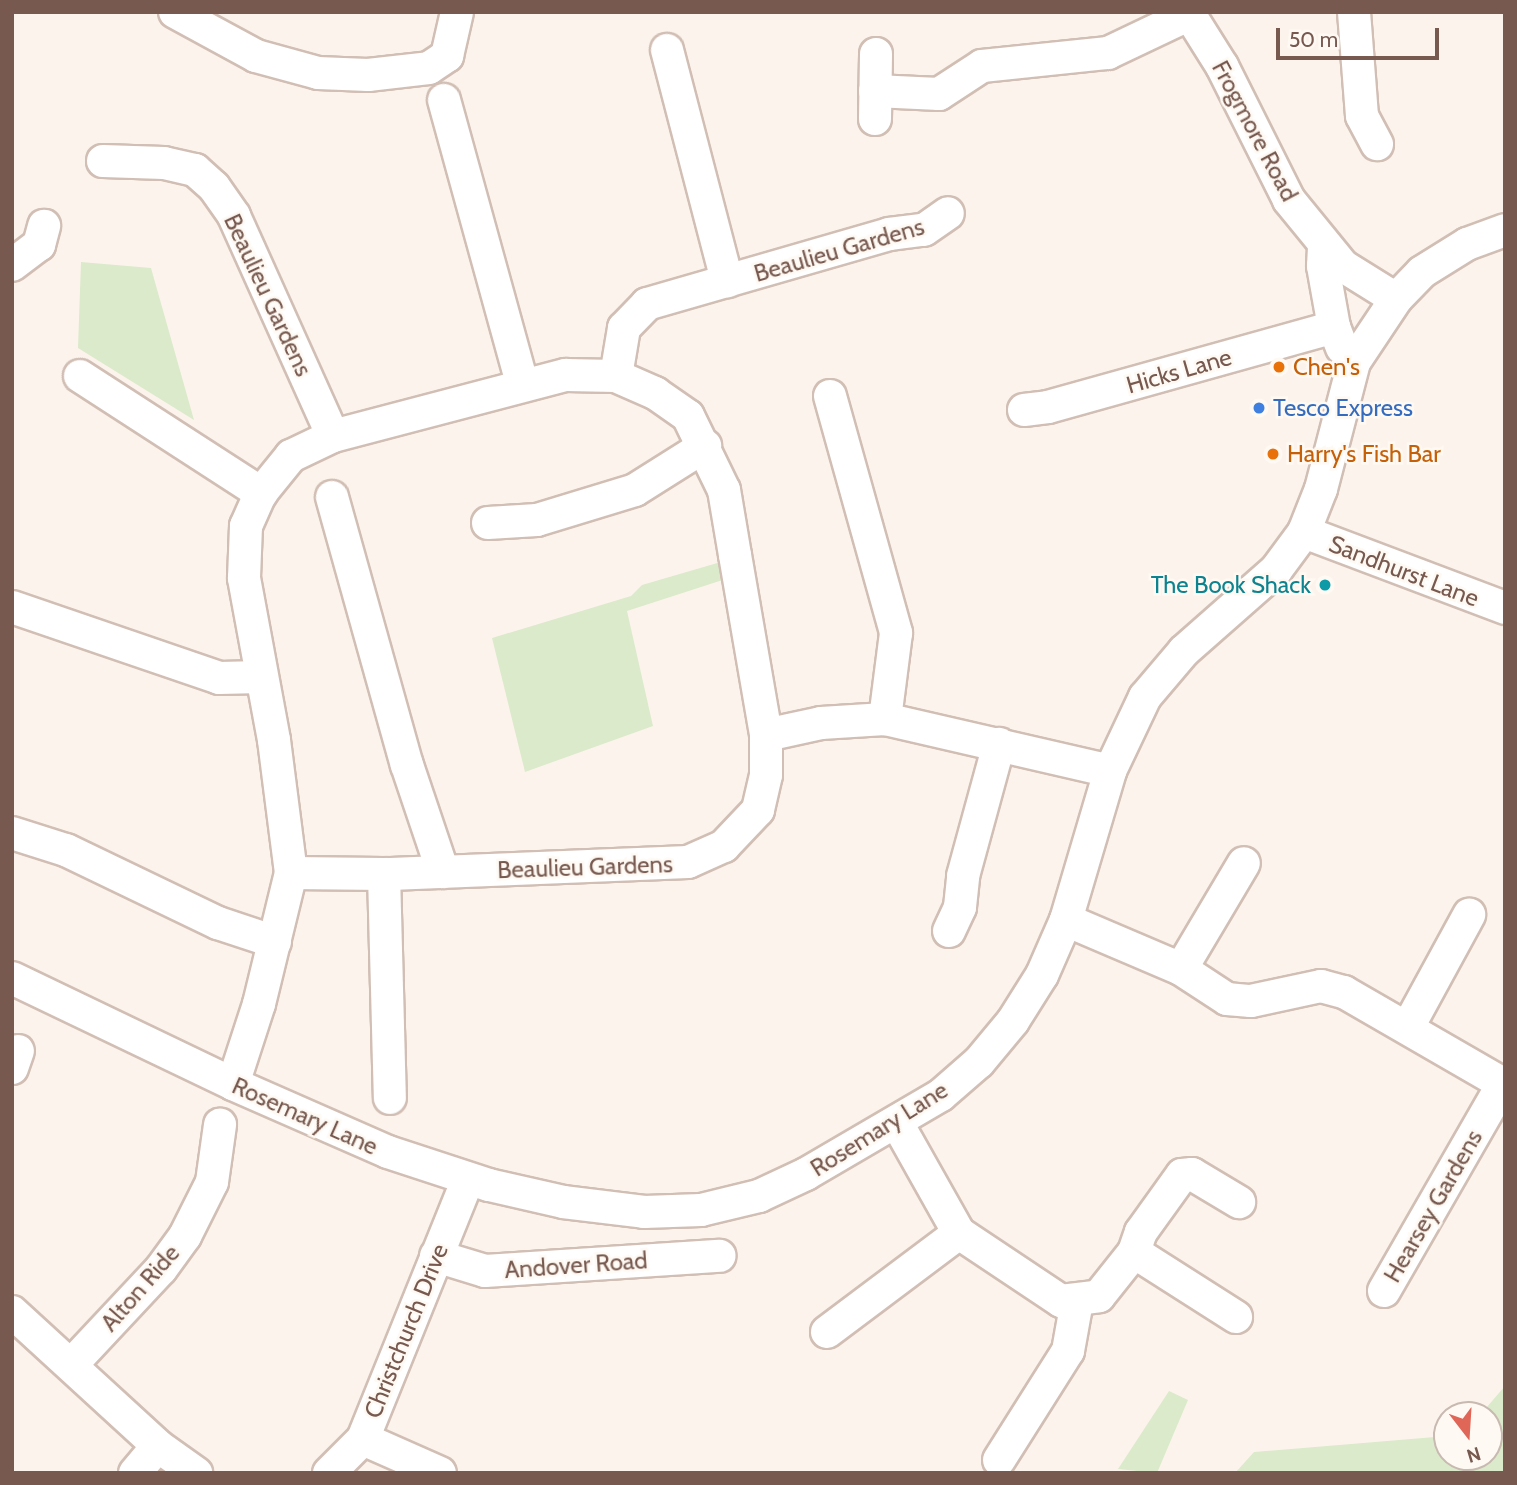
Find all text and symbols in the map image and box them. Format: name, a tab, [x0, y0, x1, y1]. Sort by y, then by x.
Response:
scale bar	[1279, 14, 1442, 58]
text: 50 m	[1289, 27, 1338, 52]
street label: Frogmore Road	[1206, 56, 1304, 206]
street label: Beaulieu Gardens	[218, 209, 318, 381]
street label: Beaulieu Gardens	[751, 212, 927, 288]
street label: Hicks Lane	[1123, 342, 1235, 400]
place label: Chen's	[1293, 353, 1360, 381]
marker: Chen's	[1271, 359, 1287, 375]
place label: Tesco Express	[1273, 394, 1413, 422]
marker: Tesco Express	[1251, 400, 1267, 416]
place label: Harry's Fish Bar	[1287, 440, 1441, 468]
marker: Harry's Fish Bar	[1265, 446, 1281, 462]
street label: Sandhurst Lane	[1325, 529, 1483, 613]
place label: The Book Shack	[1151, 571, 1311, 599]
marker: The Book Shack	[1317, 577, 1333, 593]
street label: Beaulieu Gardens	[497, 850, 673, 884]
street label: Rosemary Lane	[228, 1071, 382, 1161]
street label: Rosemary Lane	[805, 1075, 953, 1183]
street label: Hearsey Gardens	[1378, 1125, 1488, 1287]
street label: Alton Ride	[95, 1239, 185, 1337]
street label: Christchurch Drive	[358, 1240, 454, 1422]
street label: Andover Road	[503, 1246, 649, 1284]
north arrow	[1433, 1401, 1503, 1471]
text: N	[1464, 1442, 1483, 1468]

